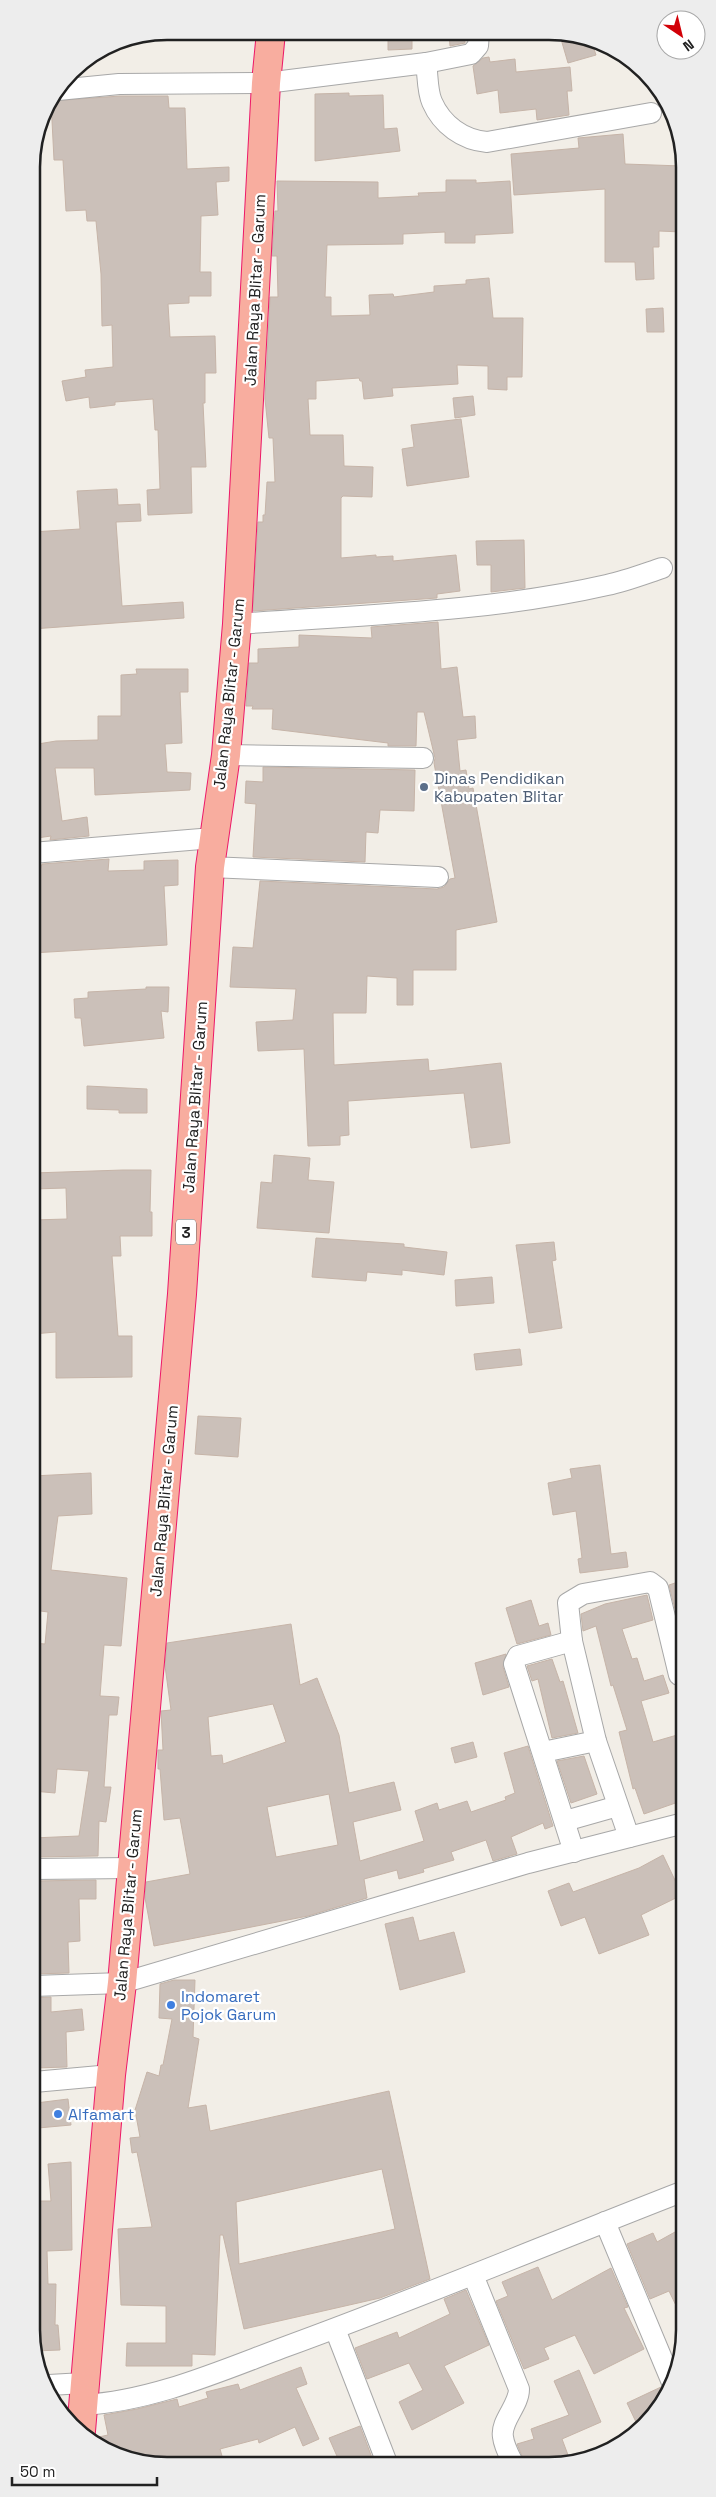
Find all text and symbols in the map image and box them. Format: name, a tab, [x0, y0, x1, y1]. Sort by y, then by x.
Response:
north arrow	[656, 10, 706, 60]
text: N	[679, 36, 697, 56]
street label: Jalan Raya Blitar - Garum	[239, 193, 271, 387]
street label: Jalan Raya Blitar - Garum	[208, 597, 250, 791]
place label: Dinas Pendidikan Kabupaten Blitar	[434, 768, 565, 807]
marker: Dinas Pendidikan Kabupaten Blitar	[418, 781, 430, 793]
street label: Jalan Raya Blitar - Garum	[178, 1000, 212, 1194]
road number: 3	[176, 1220, 196, 1244]
street label: Jalan Raya Blitar - Garum	[145, 1404, 183, 1598]
street label: Jalan Raya Blitar - Garum	[109, 1808, 147, 2002]
place label: Indomaret Pojok Garum	[181, 1986, 276, 2025]
marker: Indomaret Pojok Garum	[165, 1999, 177, 2011]
place label: Alfamart	[68, 2104, 134, 2125]
marker: Alfamart	[52, 2108, 64, 2120]
scale bar	[12, 2454, 158, 2486]
text: 50 m	[20, 2462, 55, 2481]

